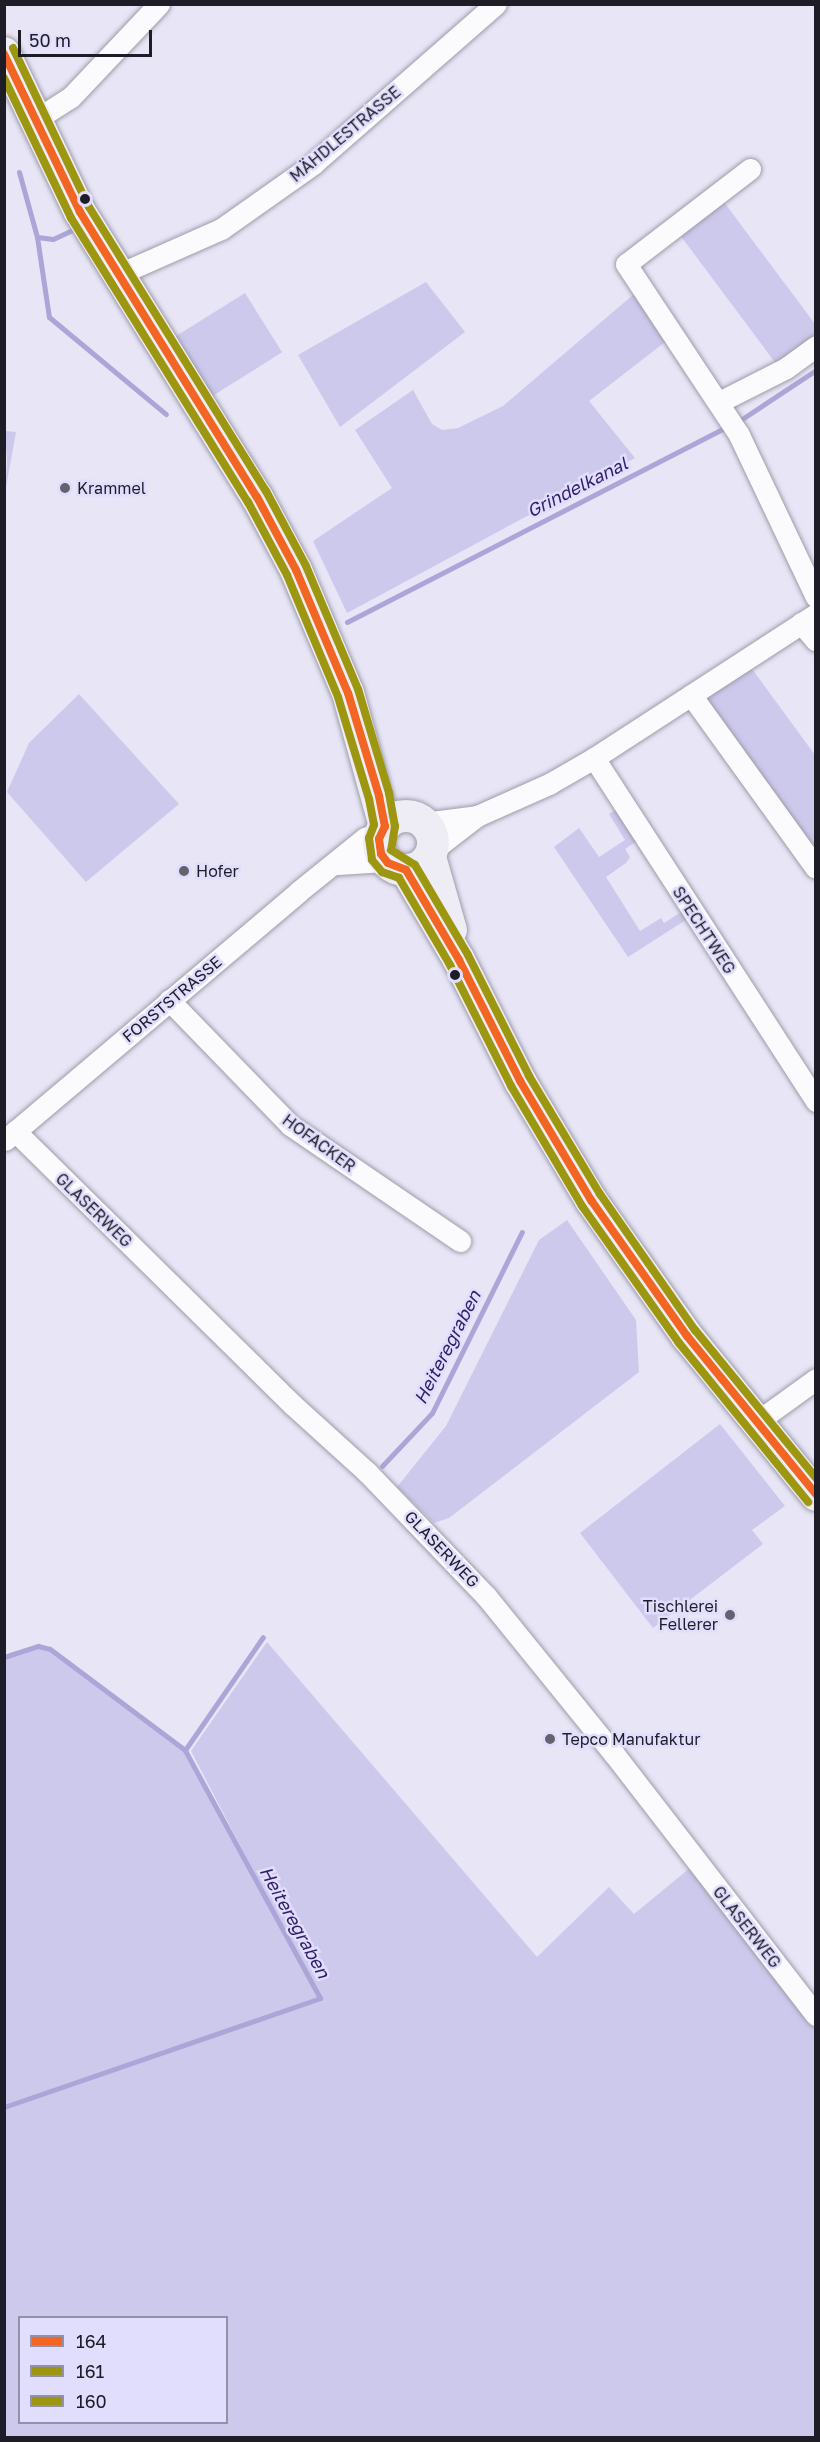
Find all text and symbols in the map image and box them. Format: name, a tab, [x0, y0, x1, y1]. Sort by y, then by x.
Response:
scale bar	[21, 18, 154, 56]
text: 50 m	[29, 29, 71, 51]
street label: MÄHDLESTRASSE	[286, 82, 404, 186]
unlabelled marker	[79, 193, 91, 205]
water label: Grindelkanal	[523, 452, 631, 522]
place label: Krammel	[77, 478, 146, 498]
marker: Krammel	[58, 481, 72, 495]
place label: Hofer	[196, 861, 239, 881]
marker: Hofer	[177, 864, 191, 878]
street label: SPECHTWEG	[669, 883, 739, 977]
street label: FORSTSTRASSE	[118, 952, 226, 1046]
unlabelled marker	[449, 969, 461, 981]
street label: HOFACKER	[279, 1110, 359, 1176]
street label: GLASERWEG	[52, 1169, 136, 1251]
water label: Heiteregraben	[409, 1287, 485, 1407]
street label: GLASERWEG	[401, 1507, 483, 1591]
place label: Tischlerei Fellerer	[643, 1596, 718, 1634]
marker: Tischlerei Fellerer	[723, 1608, 737, 1622]
place label: Tepco Manufaktur	[562, 1729, 700, 1749]
marker: Tepco Manufaktur	[543, 1732, 557, 1746]
water label: Heiteregraben	[255, 1862, 335, 1982]
street label: GLASERWEG	[709, 1882, 785, 1972]
legend	[18, 2316, 228, 2424]
text: 164	[76, 2330, 107, 2352]
text: 161	[76, 2360, 104, 2382]
text: 160	[76, 2390, 107, 2412]

